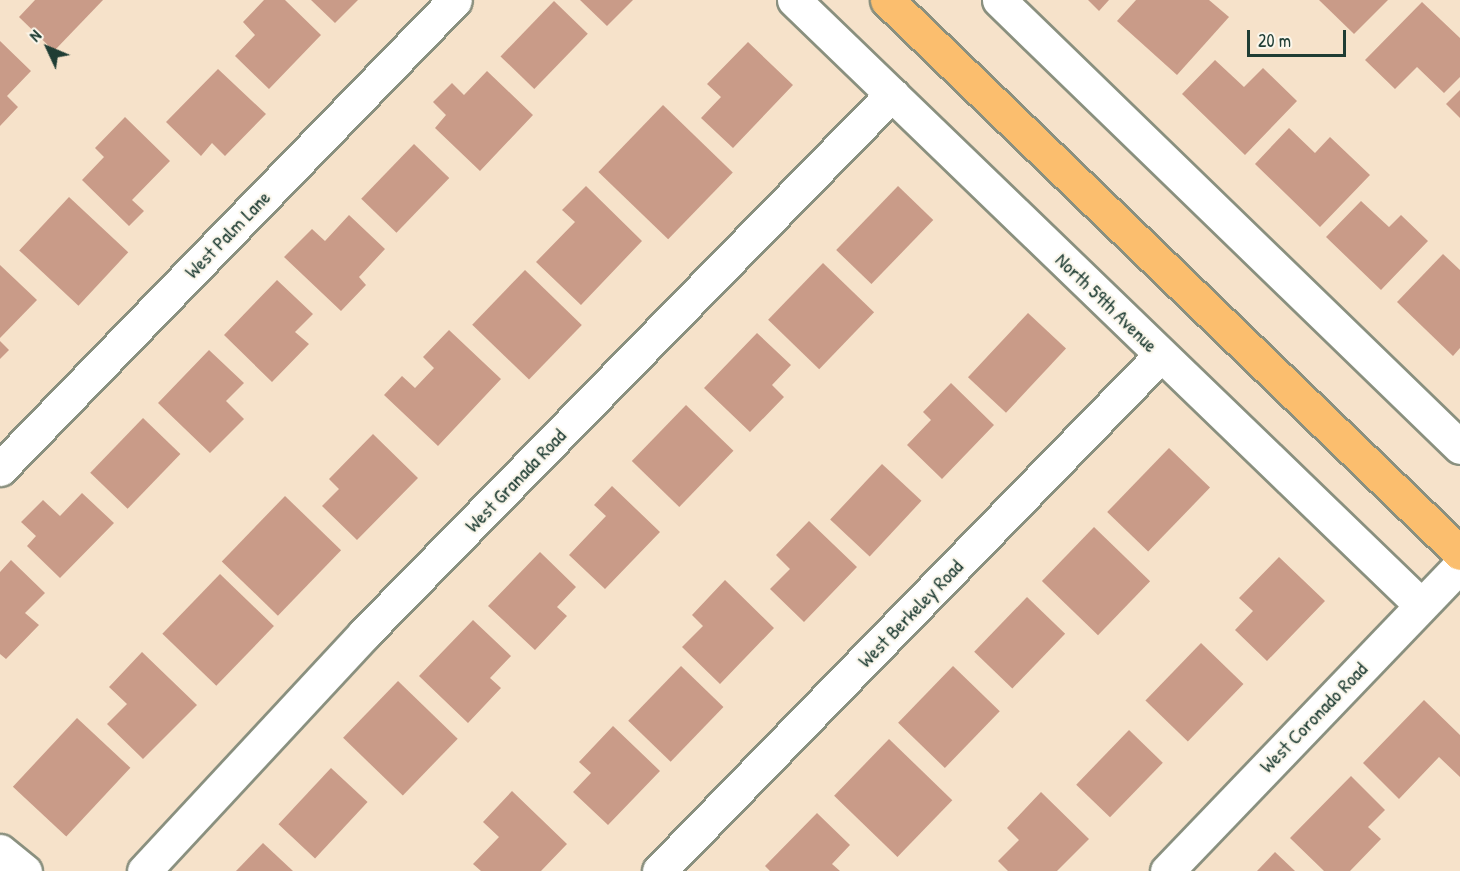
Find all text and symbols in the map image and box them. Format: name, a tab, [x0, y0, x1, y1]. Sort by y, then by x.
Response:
north arrow	[18, 18, 78, 78]
scale bar	[1250, 18, 1349, 56]
text: N	[24, 25, 46, 46]
text: 20 m	[1258, 28, 1291, 53]
street label: West Palm Lane	[179, 185, 275, 283]
street label: North 59th Avenue	[1051, 247, 1163, 357]
street label: West Granada Road	[460, 423, 570, 537]
street label: West Berkeley Road	[853, 554, 967, 672]
street label: West Coronado Road	[1254, 657, 1372, 777]

